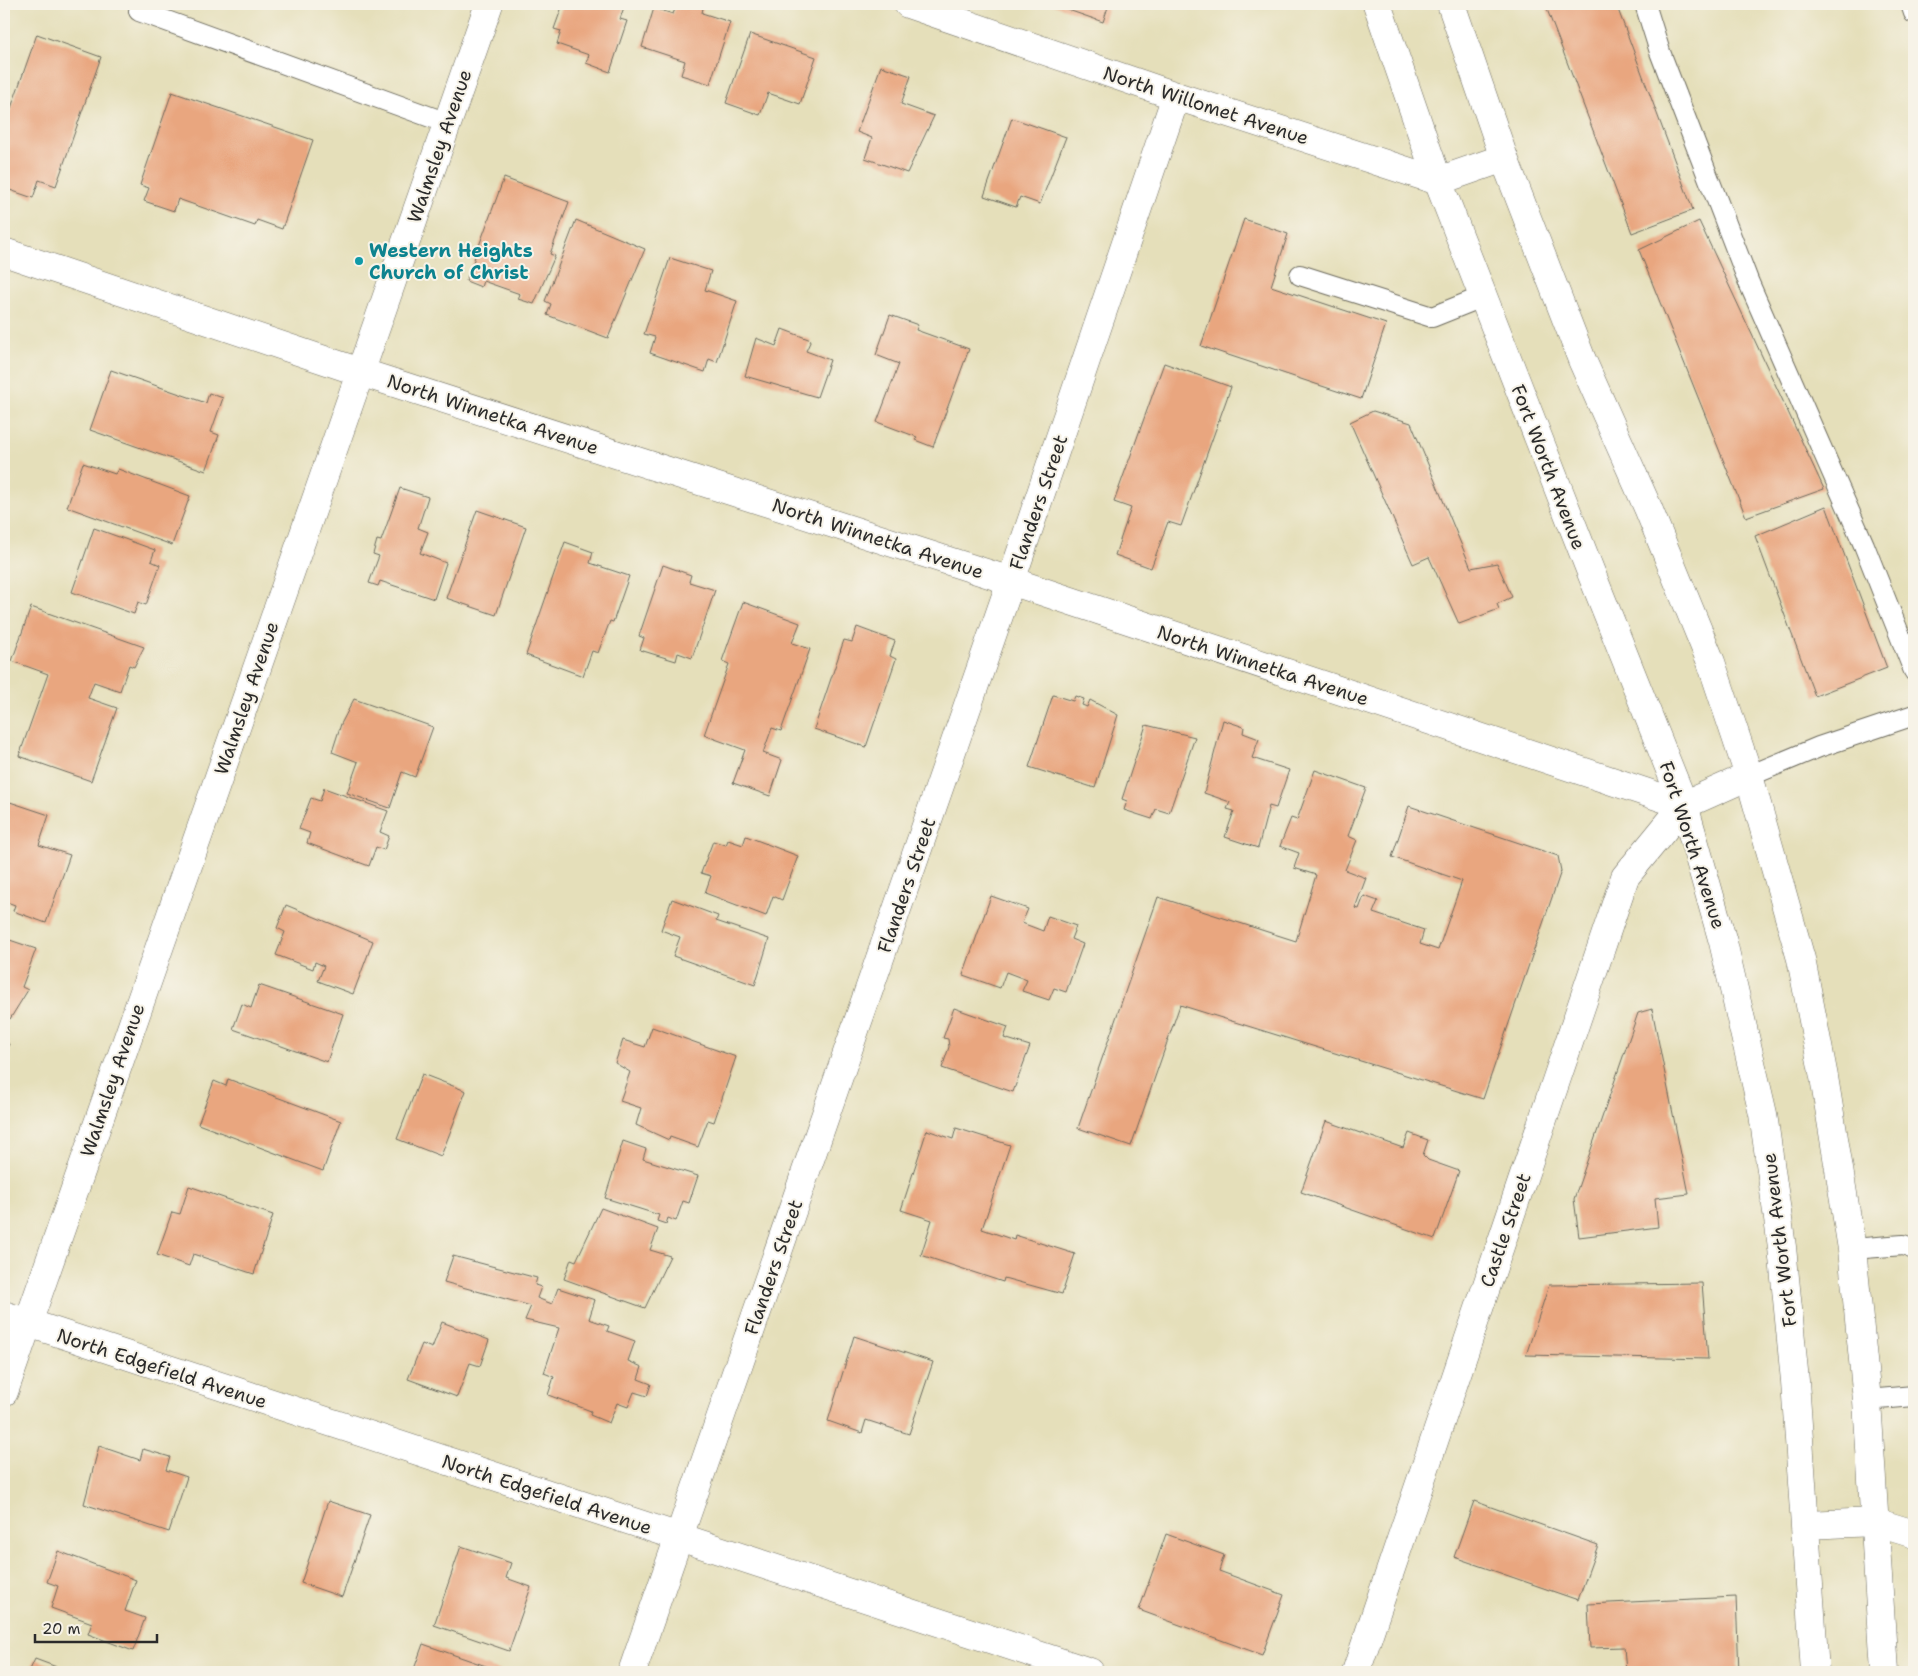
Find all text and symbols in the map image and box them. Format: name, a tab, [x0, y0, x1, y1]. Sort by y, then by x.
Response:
street label: North Willomet Avenue	[1100, 60, 1312, 151]
street label: Walmsley Avenue	[401, 66, 477, 226]
place label: Western Heights Church of Christ	[369, 238, 533, 285]
marker: Western Heights Church of Christ	[353, 255, 365, 267]
street label: North Winnetka Avenue	[384, 368, 602, 461]
street label: Fort Worth Avenue	[1506, 381, 1592, 553]
street label: Flanders Street	[1004, 431, 1073, 573]
street label: North Winnetka Avenue	[769, 492, 987, 585]
street label: Walmsley Avenue	[208, 618, 284, 778]
street label: North Winnetka Avenue	[1154, 619, 1372, 712]
street label: Fort Worth Avenue	[1654, 758, 1731, 932]
street label: Flanders Street	[872, 814, 941, 956]
street label: Walmsley Avenue	[74, 1000, 150, 1160]
street label: Fort Worth Avenue	[1756, 1152, 1803, 1328]
street label: Castle Street	[1474, 1170, 1537, 1290]
street label: Flanders Street	[739, 1196, 808, 1338]
street label: North Edgefield Avenue	[54, 1323, 270, 1414]
street label: North Edgefield Avenue	[439, 1449, 655, 1540]
scale bar	[35, 1611, 158, 1643]
text: 20 m	[42, 1619, 81, 1639]

